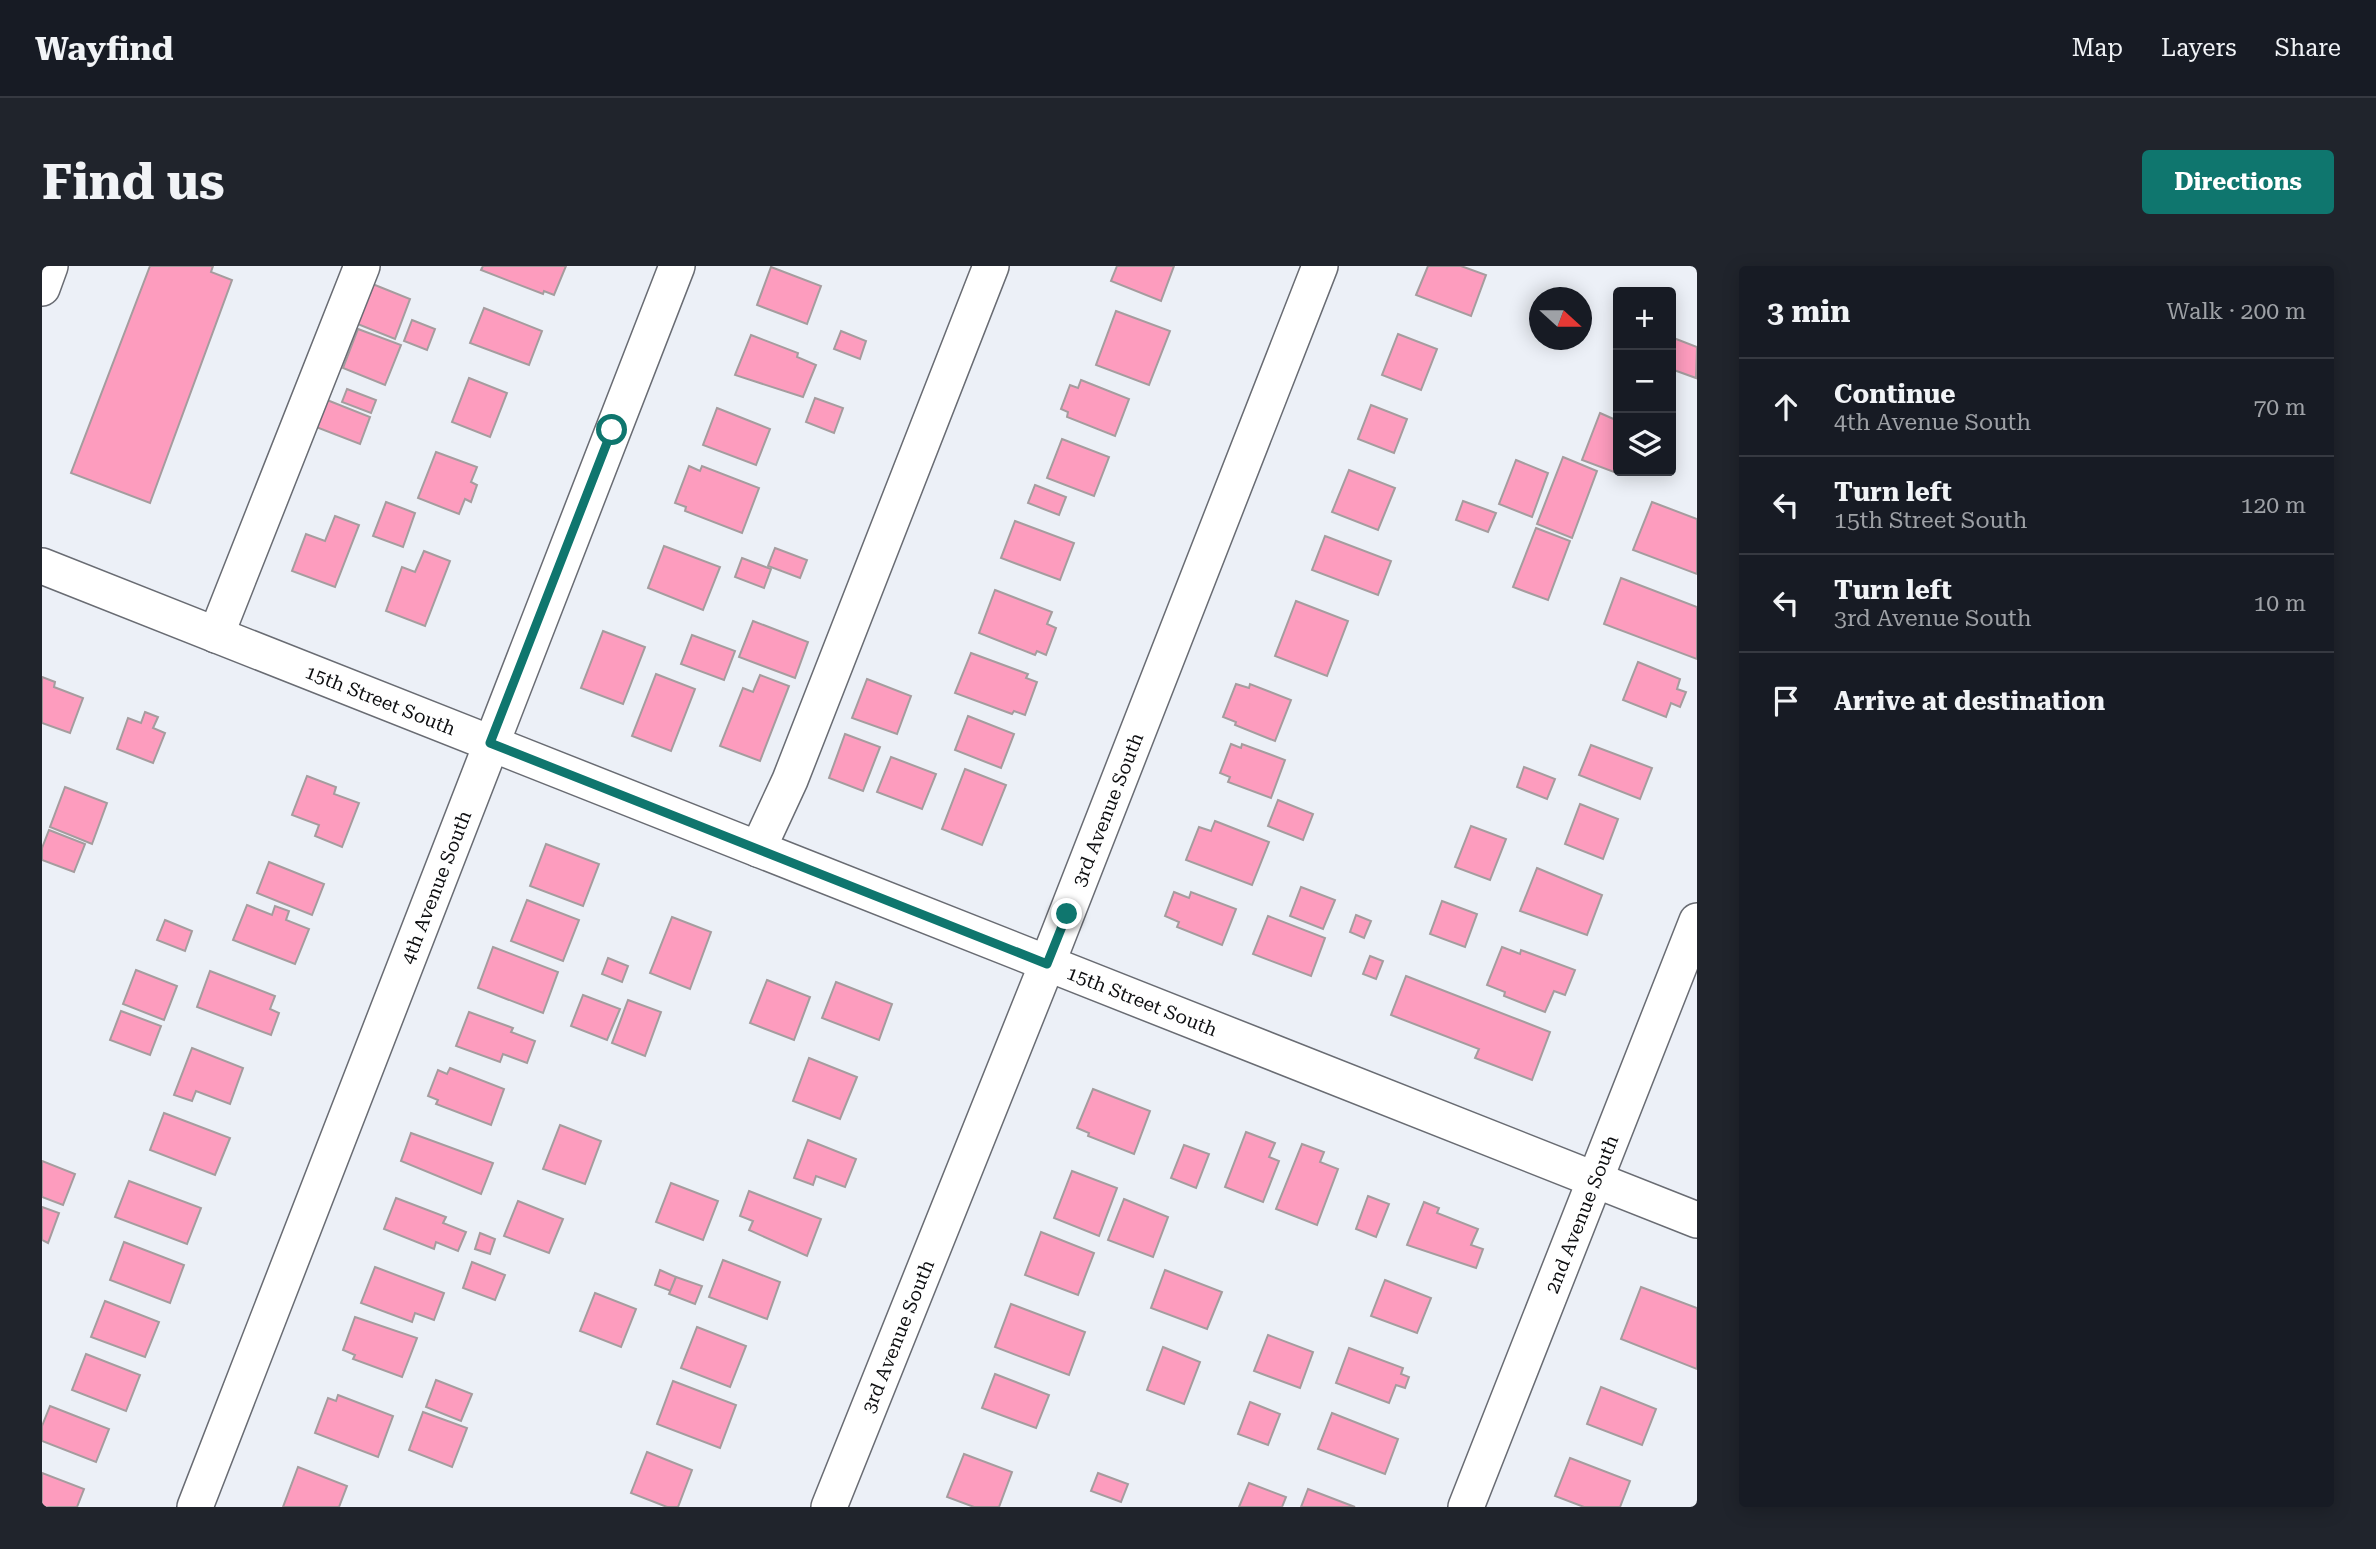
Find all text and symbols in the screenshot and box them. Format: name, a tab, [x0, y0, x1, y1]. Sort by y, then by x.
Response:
text: Wayfind	[35, 29, 174, 68]
text: Map	[2072, 34, 2123, 62]
text: Layers	[2161, 34, 2237, 62]
text: Share	[2275, 34, 2341, 62]
button: Directions	[2142, 150, 2334, 214]
text: Find us	[42, 154, 225, 211]
north arrow	[1529, 287, 1592, 350]
map controls	[1613, 287, 1676, 476]
button: +	[1613, 287, 1676, 350]
text: 3 min	[1767, 294, 1850, 329]
text: Walk · 200 m	[2167, 298, 2306, 325]
button: −	[1613, 350, 1676, 413]
text: Continue	[1834, 379, 1956, 409]
icon: ahead	[1767, 388, 1805, 426]
text: 70 m	[2253, 394, 2306, 421]
text: 4th Avenue South	[1834, 409, 2031, 436]
button: layers	[1613, 413, 1676, 476]
route start	[596, 414, 627, 445]
text: Turn left	[1834, 477, 1952, 507]
icon: left	[1767, 486, 1805, 524]
text: 120 m	[2241, 492, 2306, 519]
text: 15th Street South	[1834, 507, 2027, 534]
text: Turn left	[1834, 575, 1952, 605]
icon: left	[1767, 584, 1805, 622]
text: 10 m	[2253, 590, 2306, 617]
text: 3rd Avenue South	[1834, 605, 2032, 632]
street label: 15th Street South	[302, 660, 459, 740]
icon: arrive	[1767, 682, 1805, 720]
text: Arrive at destination	[1834, 686, 2105, 716]
street label: 3rd Avenue South	[1067, 729, 1148, 890]
street label: 4th Avenue South	[396, 807, 476, 967]
route end	[1051, 898, 1082, 929]
street label: 15th Street South	[1063, 961, 1221, 1041]
street label: 2nd Avenue South	[1540, 1132, 1623, 1296]
street label: 3rd Avenue South	[857, 1256, 939, 1416]

